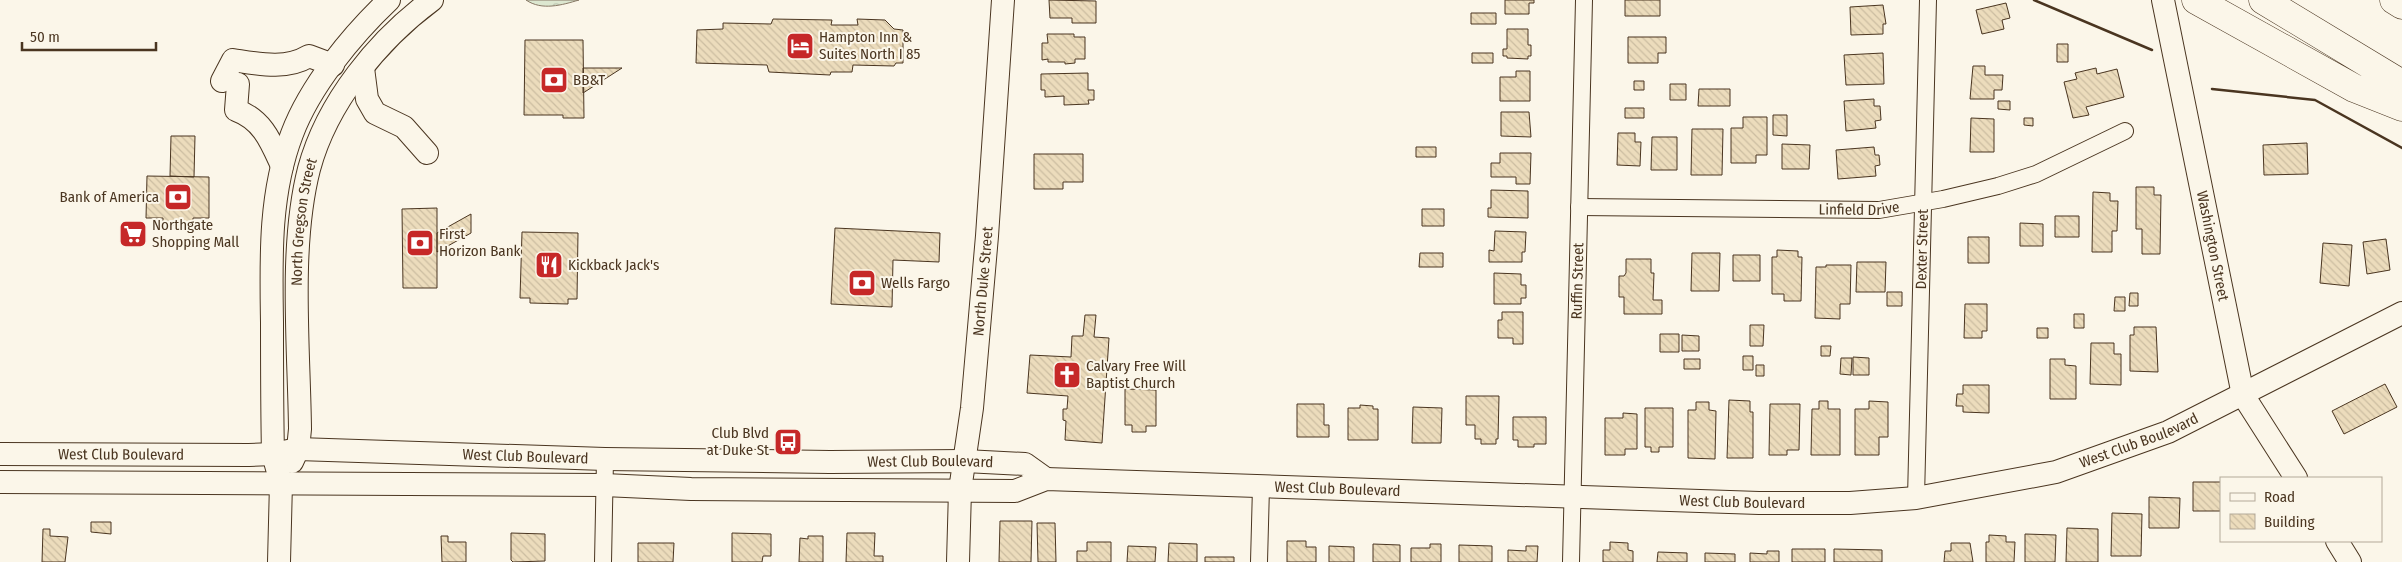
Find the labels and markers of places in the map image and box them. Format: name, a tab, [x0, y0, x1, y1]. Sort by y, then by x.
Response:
place label: Hampton Inn & Suites North I 85	[819, 28, 921, 63]
hotel icon: Hampton Inn & Suites North I 85	[785, 31, 815, 61]
bank icon: BB&T	[539, 65, 569, 95]
place label: BB&T	[573, 71, 605, 89]
bank icon: Bank of America	[163, 182, 193, 212]
place label: Bank of America	[60, 188, 159, 206]
place label: Northgate Shopping Mall	[152, 216, 239, 251]
supermarket icon: Northgate Shopping Mall	[118, 219, 148, 249]
place label: First Horizon Bank	[439, 225, 521, 260]
bank icon: First Horizon Bank	[405, 228, 435, 258]
restaurant icon: Kickback Jack's	[534, 250, 564, 280]
place label: Kickback Jack's	[568, 256, 659, 274]
bank icon: Wells Fargo	[847, 268, 877, 298]
place label: Wells Fargo	[881, 274, 950, 292]
place label: Calvary Free Will Baptist Church	[1086, 357, 1186, 392]
church icon: Calvary Free Will Baptist Church	[1052, 360, 1082, 390]
place label: Club Blvd at Duke St	[707, 424, 769, 459]
bus stop icon: Club Blvd at Duke St	[773, 427, 803, 457]

